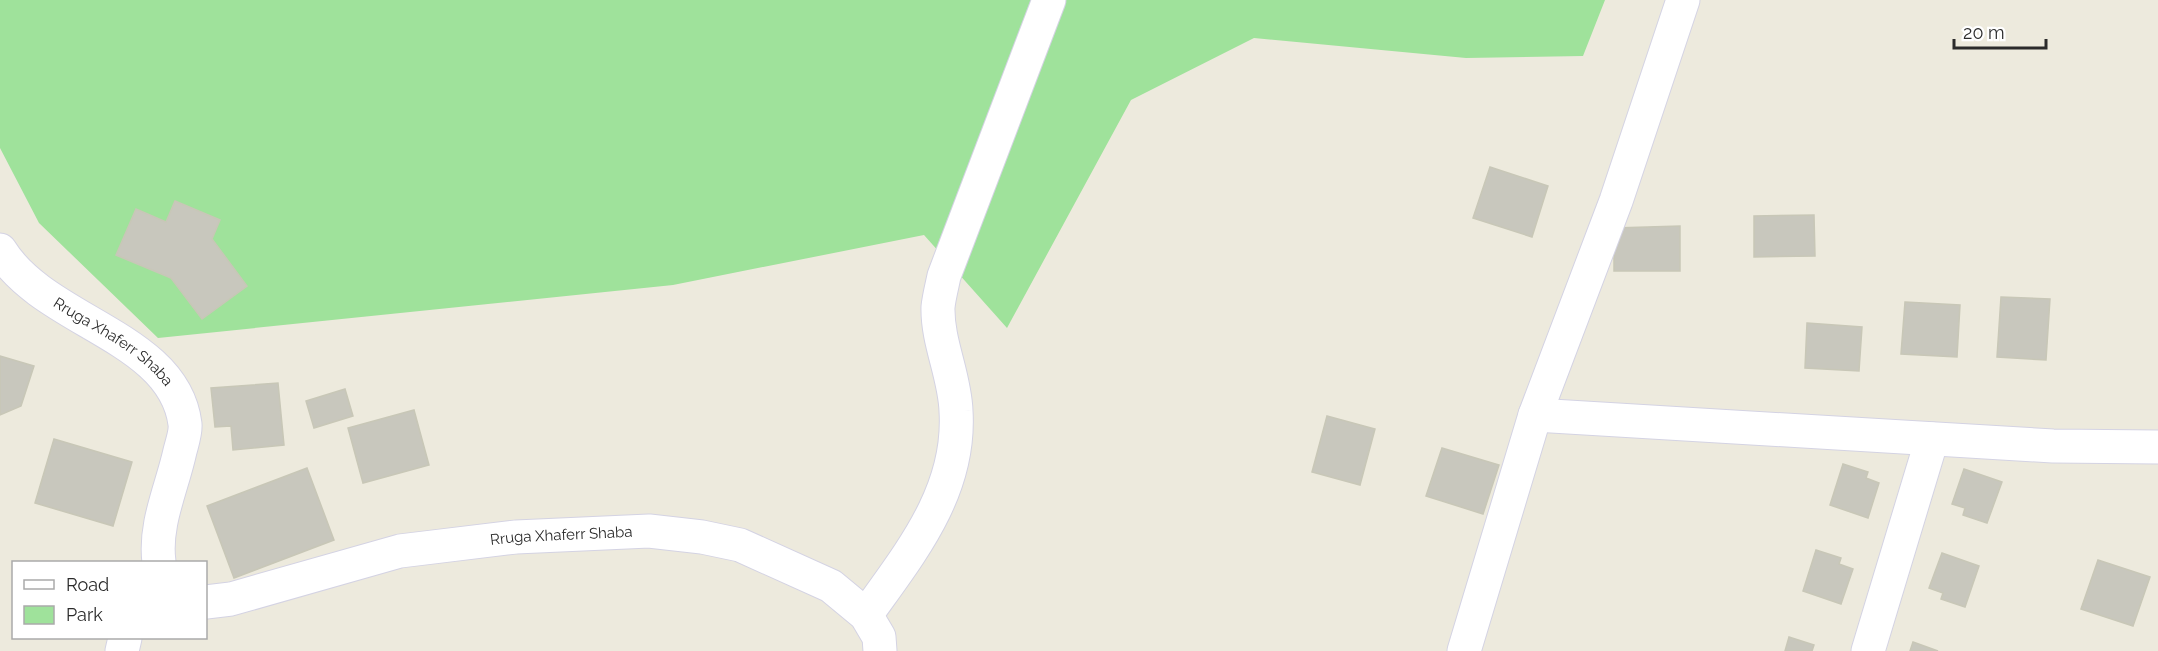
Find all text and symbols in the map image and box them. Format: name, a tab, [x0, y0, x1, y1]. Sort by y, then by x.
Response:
scale bar	[1954, 12, 2046, 50]
text: 20 m	[1963, 22, 2005, 43]
street label: Rruga Xhaferr Shaba	[50, 294, 177, 390]
street label: Rruga Xhaferr Shaba	[489, 523, 633, 549]
legend	[12, 561, 207, 639]
text: Road	[66, 574, 109, 595]
text: Park	[66, 604, 103, 625]

